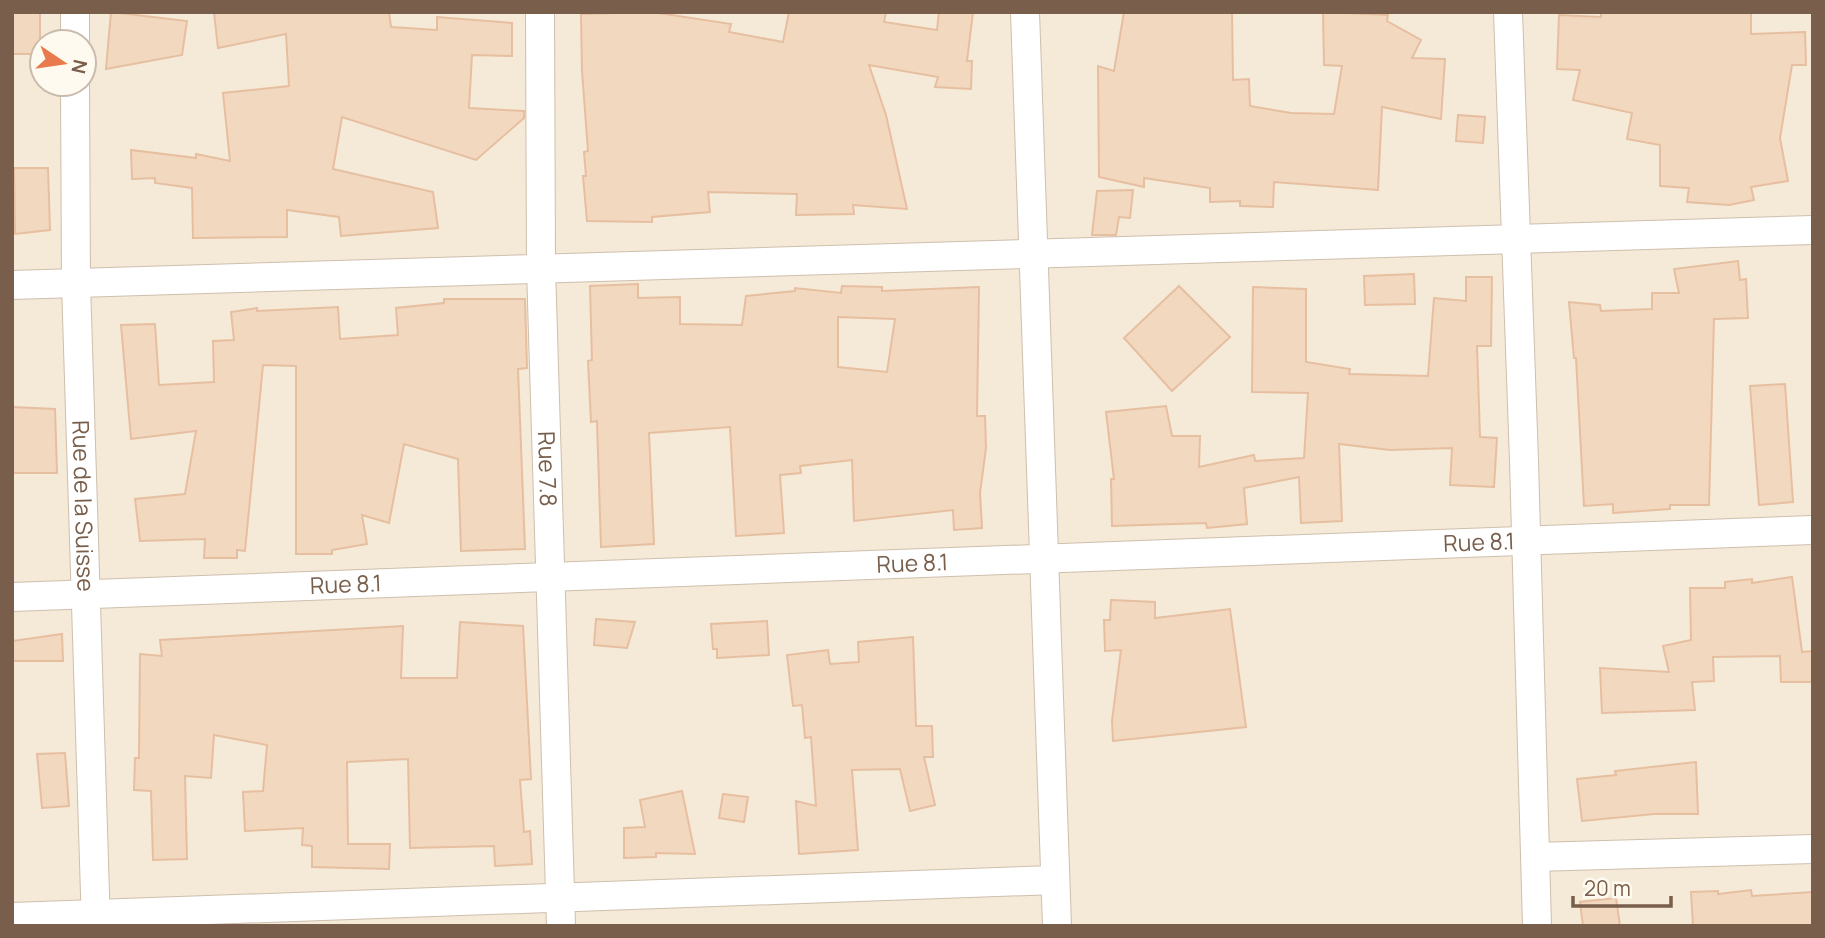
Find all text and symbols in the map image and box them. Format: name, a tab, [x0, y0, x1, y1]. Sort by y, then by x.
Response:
north arrow	[28, 28, 98, 98]
text: N	[65, 57, 94, 76]
street label: Rue de la Suisse	[65, 420, 103, 592]
street label: Rue 7.8	[531, 431, 565, 507]
street label: Rue 8.1	[1443, 524, 1515, 559]
street label: Rue 8.1	[876, 545, 949, 580]
street label: Rue 8.1	[309, 566, 382, 601]
scale bar	[1573, 864, 1671, 908]
text: 20 m	[1584, 874, 1631, 902]

